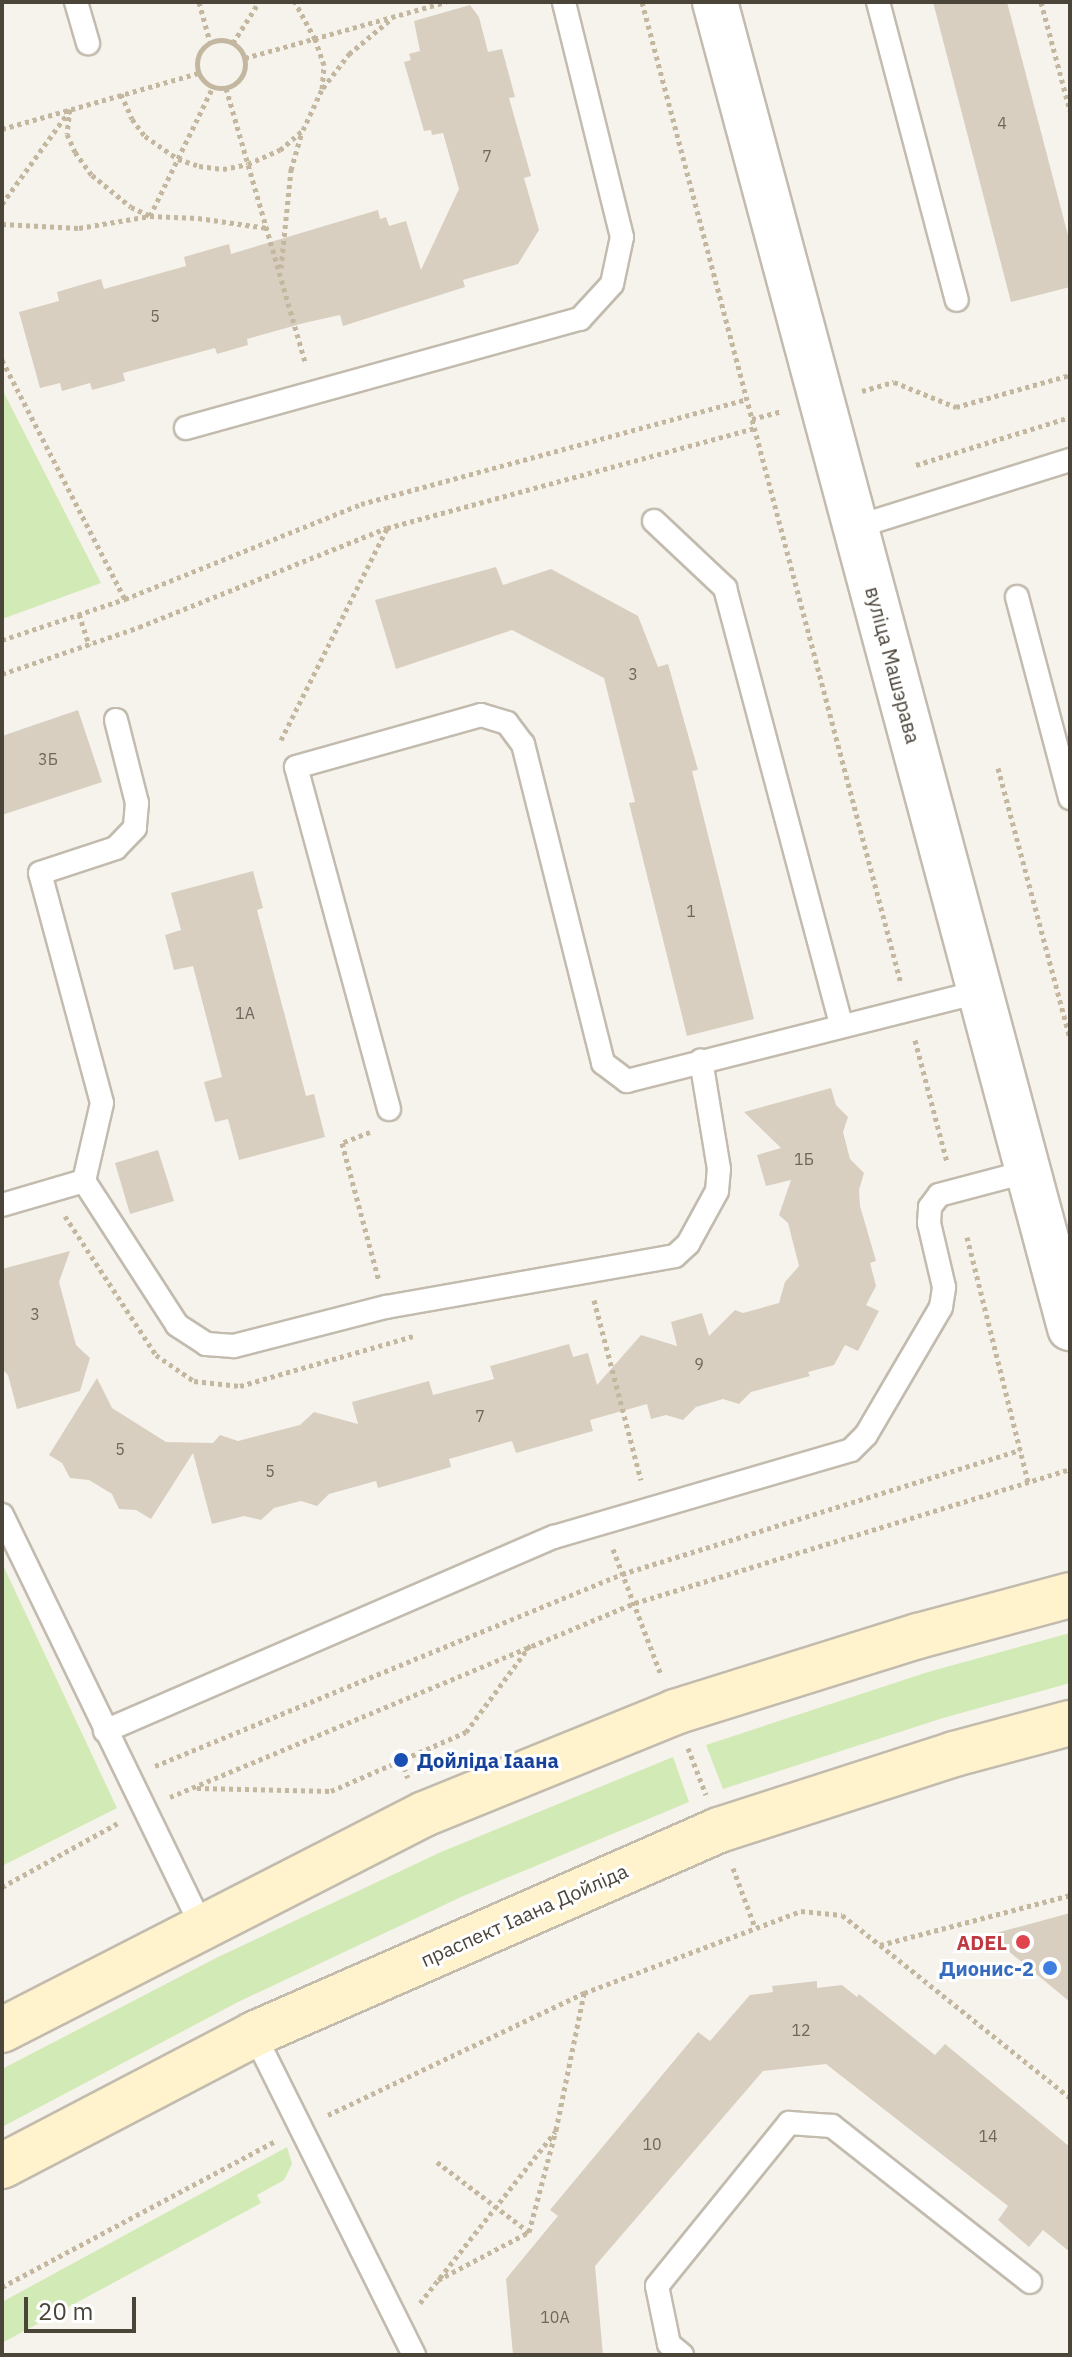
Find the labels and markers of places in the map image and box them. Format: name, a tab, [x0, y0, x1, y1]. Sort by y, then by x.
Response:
place label: Дойліда Іаана	[417, 1748, 559, 1772]
marker: Дойліда Іаана	[392, 1751, 410, 1769]
place label: ADEL	[957, 1930, 1007, 1954]
marker: ADEL	[1014, 1933, 1032, 1951]
place label: Дионис-2	[939, 1956, 1034, 1980]
marker: Дионис-2	[1041, 1959, 1059, 1977]

